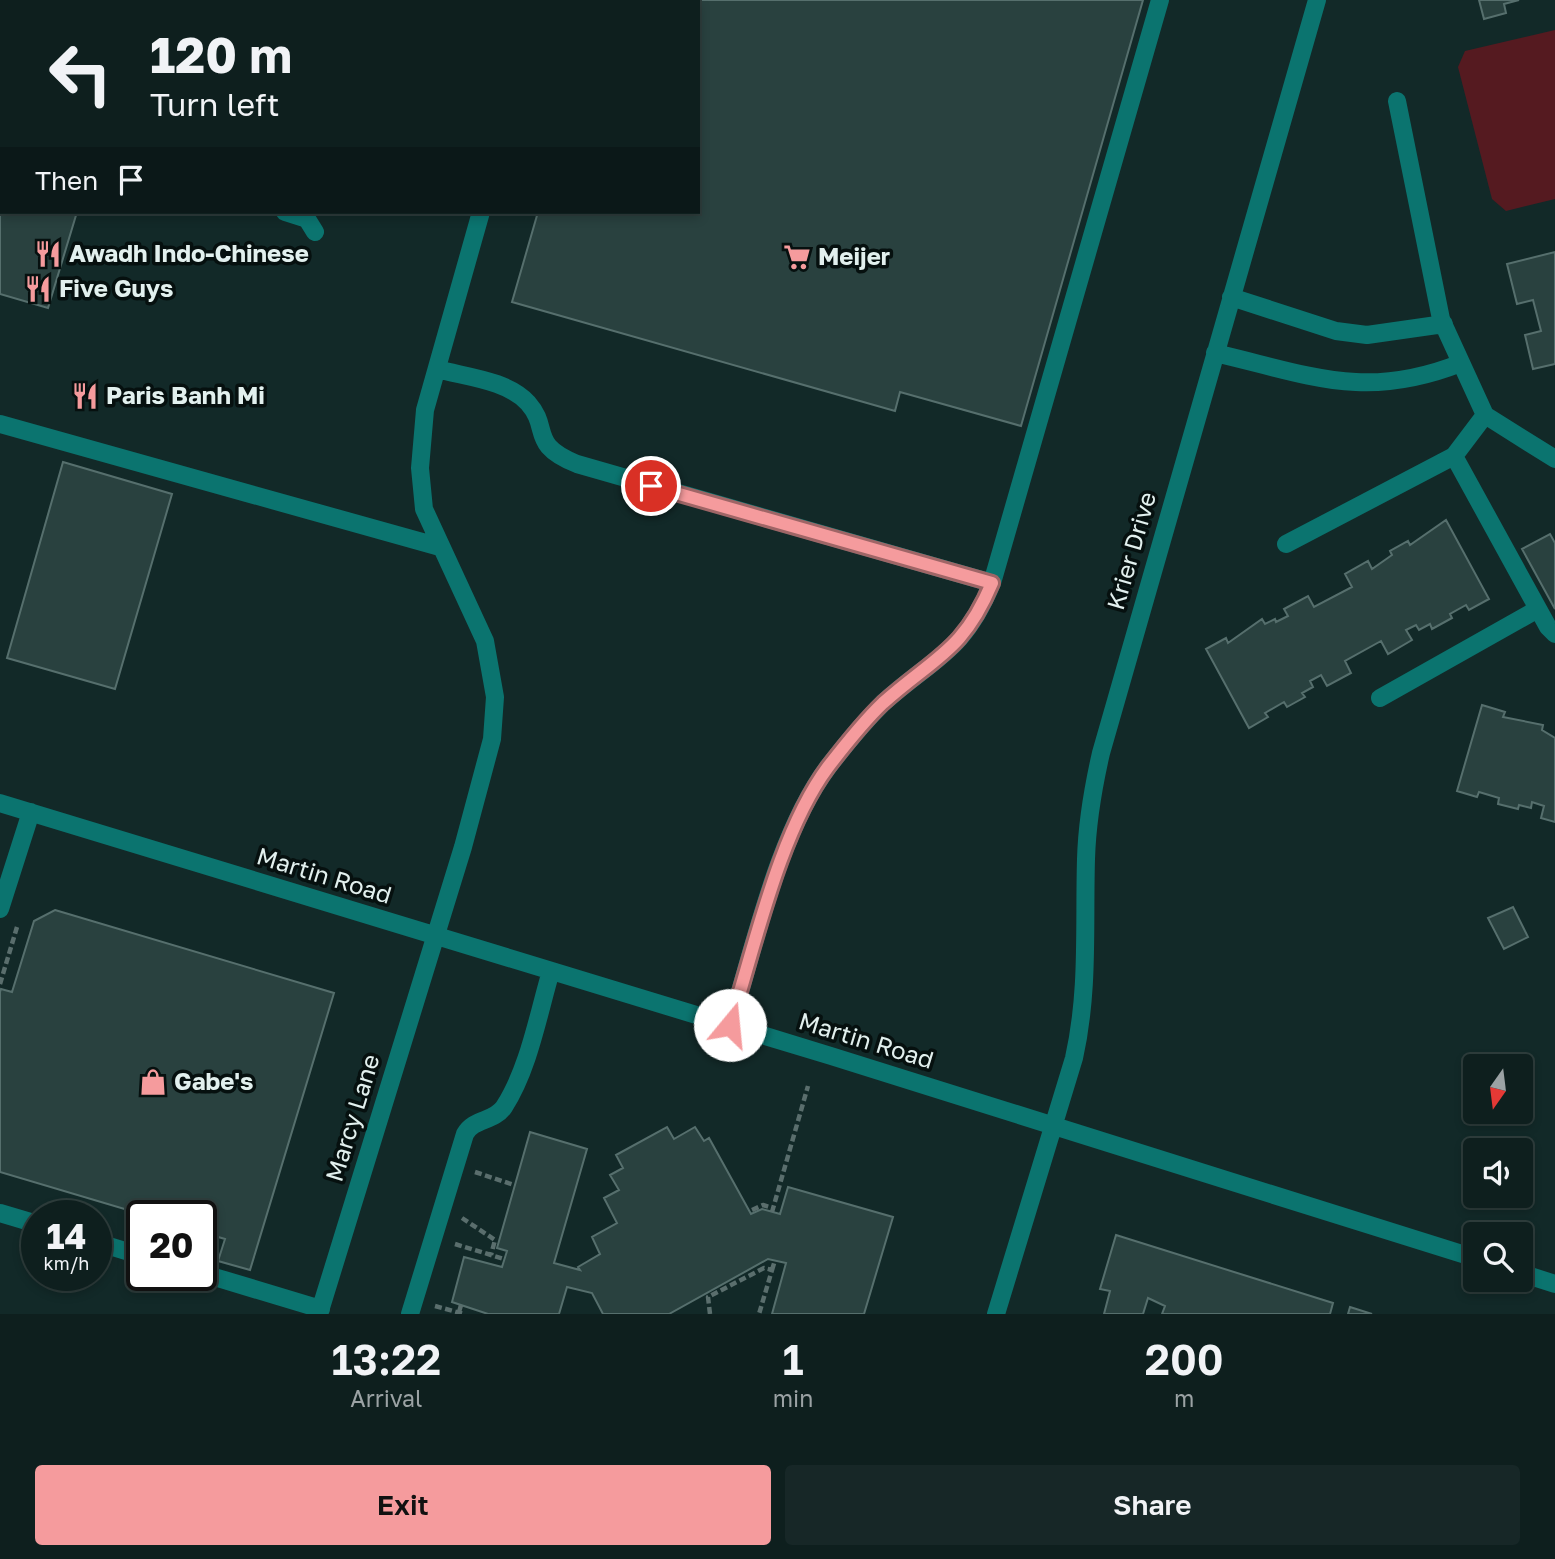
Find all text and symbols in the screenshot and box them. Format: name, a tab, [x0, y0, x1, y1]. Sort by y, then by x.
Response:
text: 120 m	[150, 25, 292, 84]
icon: left	[35, 28, 126, 119]
text: Turn left	[150, 85, 279, 123]
icon: arrive	[112, 161, 150, 199]
text: Then	[35, 165, 98, 196]
place label: Awadh Indo-Chinese	[69, 238, 309, 267]
restaurant icon: Awadh Indo-Chinese	[33, 239, 63, 269]
place label: Meijer	[818, 241, 890, 270]
supermarket icon: Meijer	[782, 242, 812, 272]
place label: Five Guys	[59, 273, 173, 302]
restaurant icon: Five Guys	[23, 274, 53, 304]
place label: Paris Banh Mi	[106, 380, 265, 409]
restaurant icon: Paris Banh Mi	[70, 381, 100, 411]
pin	[621, 456, 681, 516]
icon: arrive	[632, 467, 670, 505]
street label: Krier Drive	[1100, 488, 1161, 613]
street label: Martin Road	[253, 840, 395, 909]
position arrow	[693, 988, 767, 1062]
street label: Martin Road	[795, 1005, 937, 1074]
street label: Marcy Lane	[318, 1050, 385, 1185]
north arrow	[1463, 1054, 1533, 1124]
map controls	[1463, 1054, 1533, 1292]
place label: Gabe's	[174, 1066, 253, 1095]
shop icon: Gabe's	[138, 1067, 168, 1097]
button: sound	[1463, 1138, 1533, 1208]
speed limit sign: 20	[126, 1200, 217, 1291]
text: 14	[47, 1215, 86, 1257]
button: search	[1463, 1222, 1533, 1292]
text: km/h	[44, 1252, 89, 1274]
text: 13:22	[331, 1334, 441, 1384]
text: 1	[782, 1334, 804, 1384]
text: 200	[1145, 1334, 1224, 1384]
text: Arrival	[350, 1384, 422, 1412]
text: min	[773, 1384, 813, 1412]
text: m	[1174, 1384, 1194, 1412]
button: Exit	[35, 1465, 771, 1545]
button: Share	[785, 1465, 1520, 1545]

